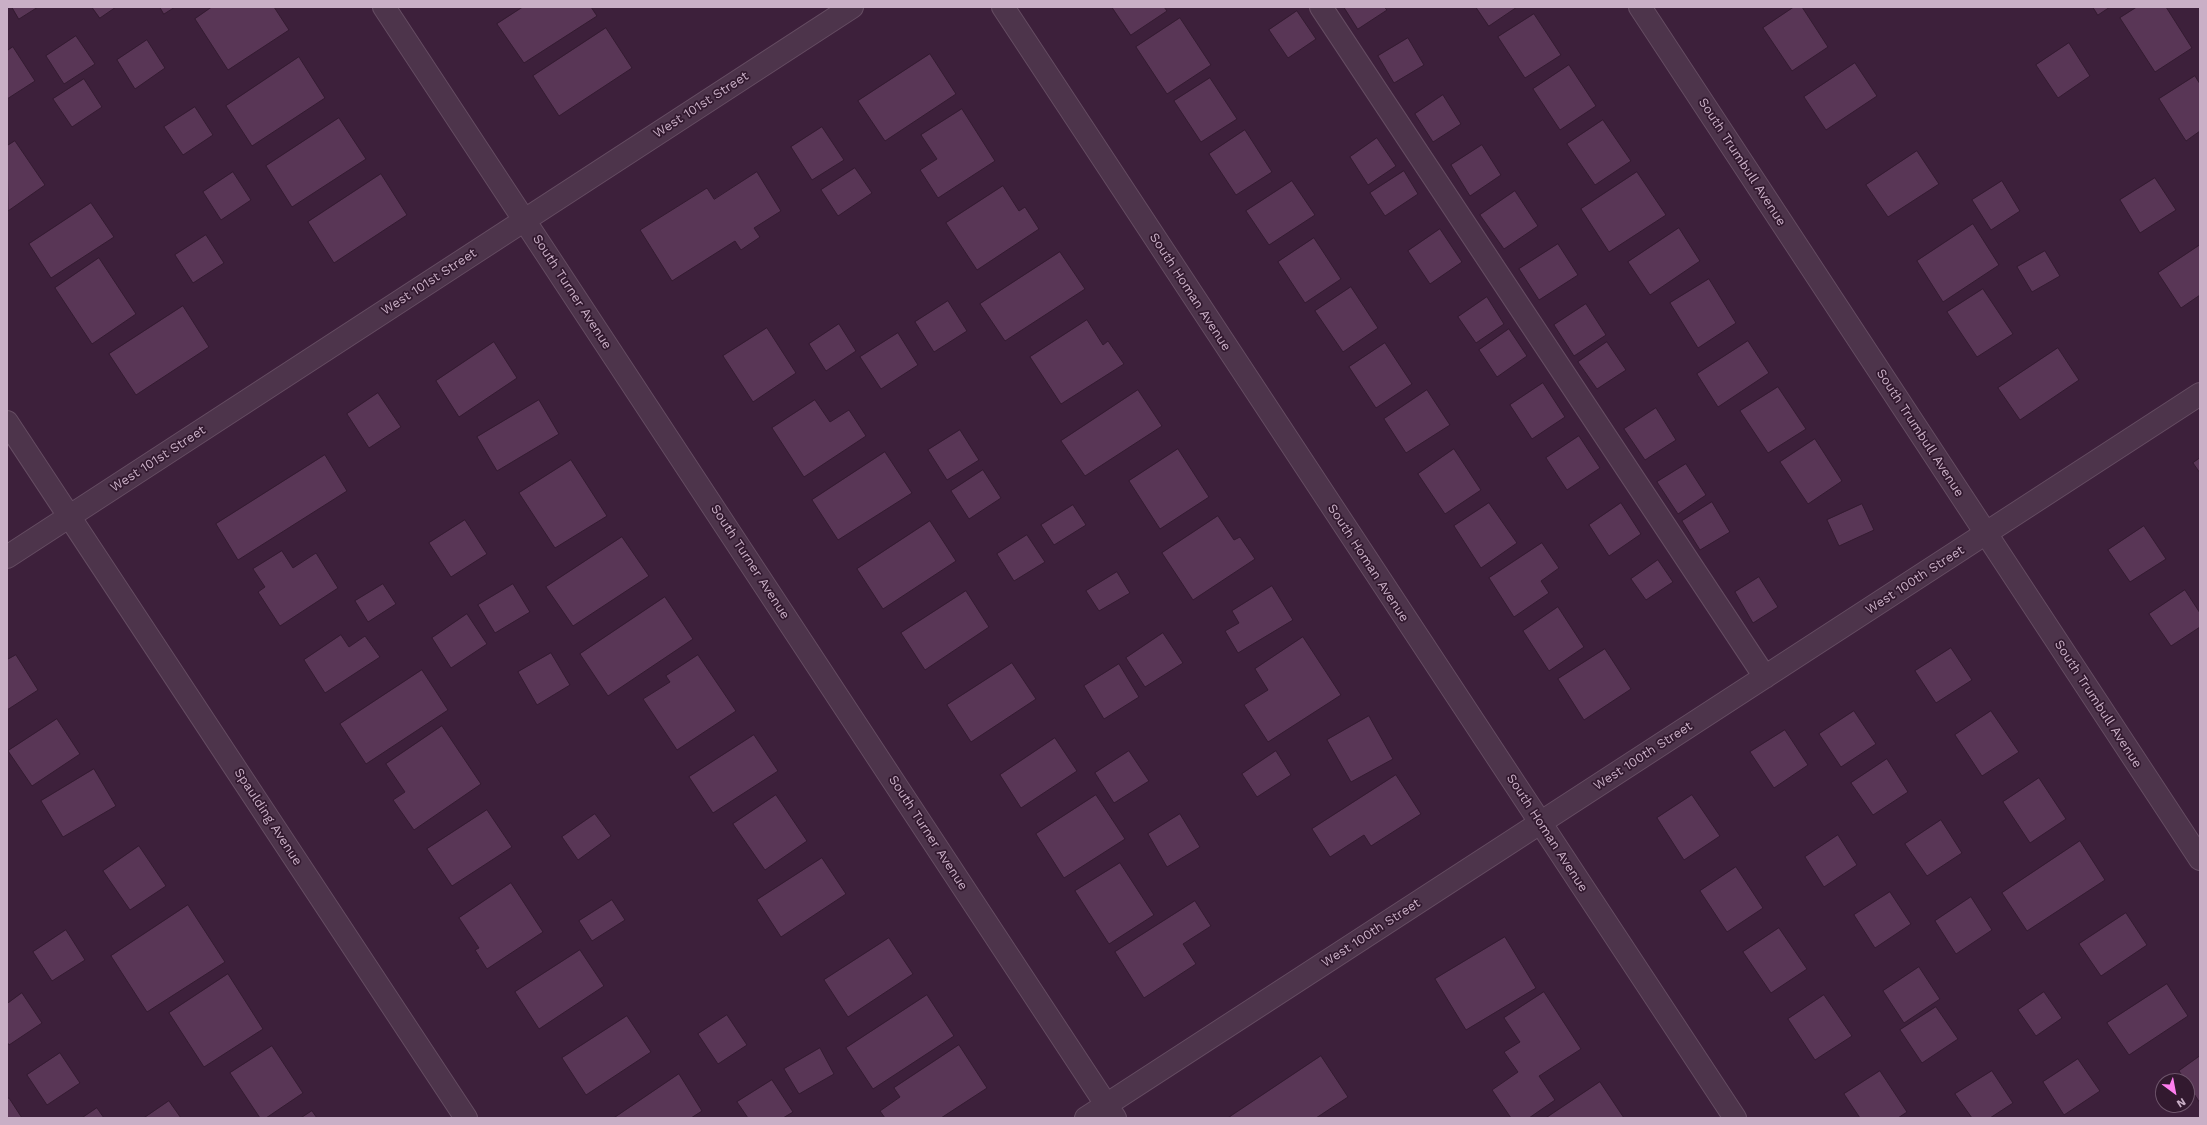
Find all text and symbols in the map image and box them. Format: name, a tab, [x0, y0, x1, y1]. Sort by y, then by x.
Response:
street label: West 101st Street	[650, 68, 752, 142]
street label: South Trumbull Avenue	[1695, 95, 1789, 229]
street label: South Homan Avenue	[1146, 230, 1234, 354]
street label: South Turner Avenue	[529, 232, 615, 352]
street label: West 101st Street	[378, 245, 480, 319]
street label: South Trumbull Avenue	[1873, 366, 1967, 500]
street label: West 101st Street	[107, 422, 209, 496]
street label: South Homan Avenue	[1324, 501, 1412, 625]
street label: South Turner Avenue	[707, 502, 793, 622]
street label: West 100th Street	[1863, 542, 1967, 618]
street label: South Trumbull Avenue	[2051, 637, 2145, 771]
street label: West 100th Street	[1591, 718, 1695, 794]
street label: Spaulding Avenue	[231, 765, 305, 869]
street label: South Homan Avenue	[1503, 771, 1591, 895]
street label: South Turner Avenue	[885, 773, 971, 893]
street label: West 100th Street	[1319, 895, 1423, 971]
north arrow	[2155, 1073, 2195, 1113]
text: N	[2174, 1095, 2188, 1110]

